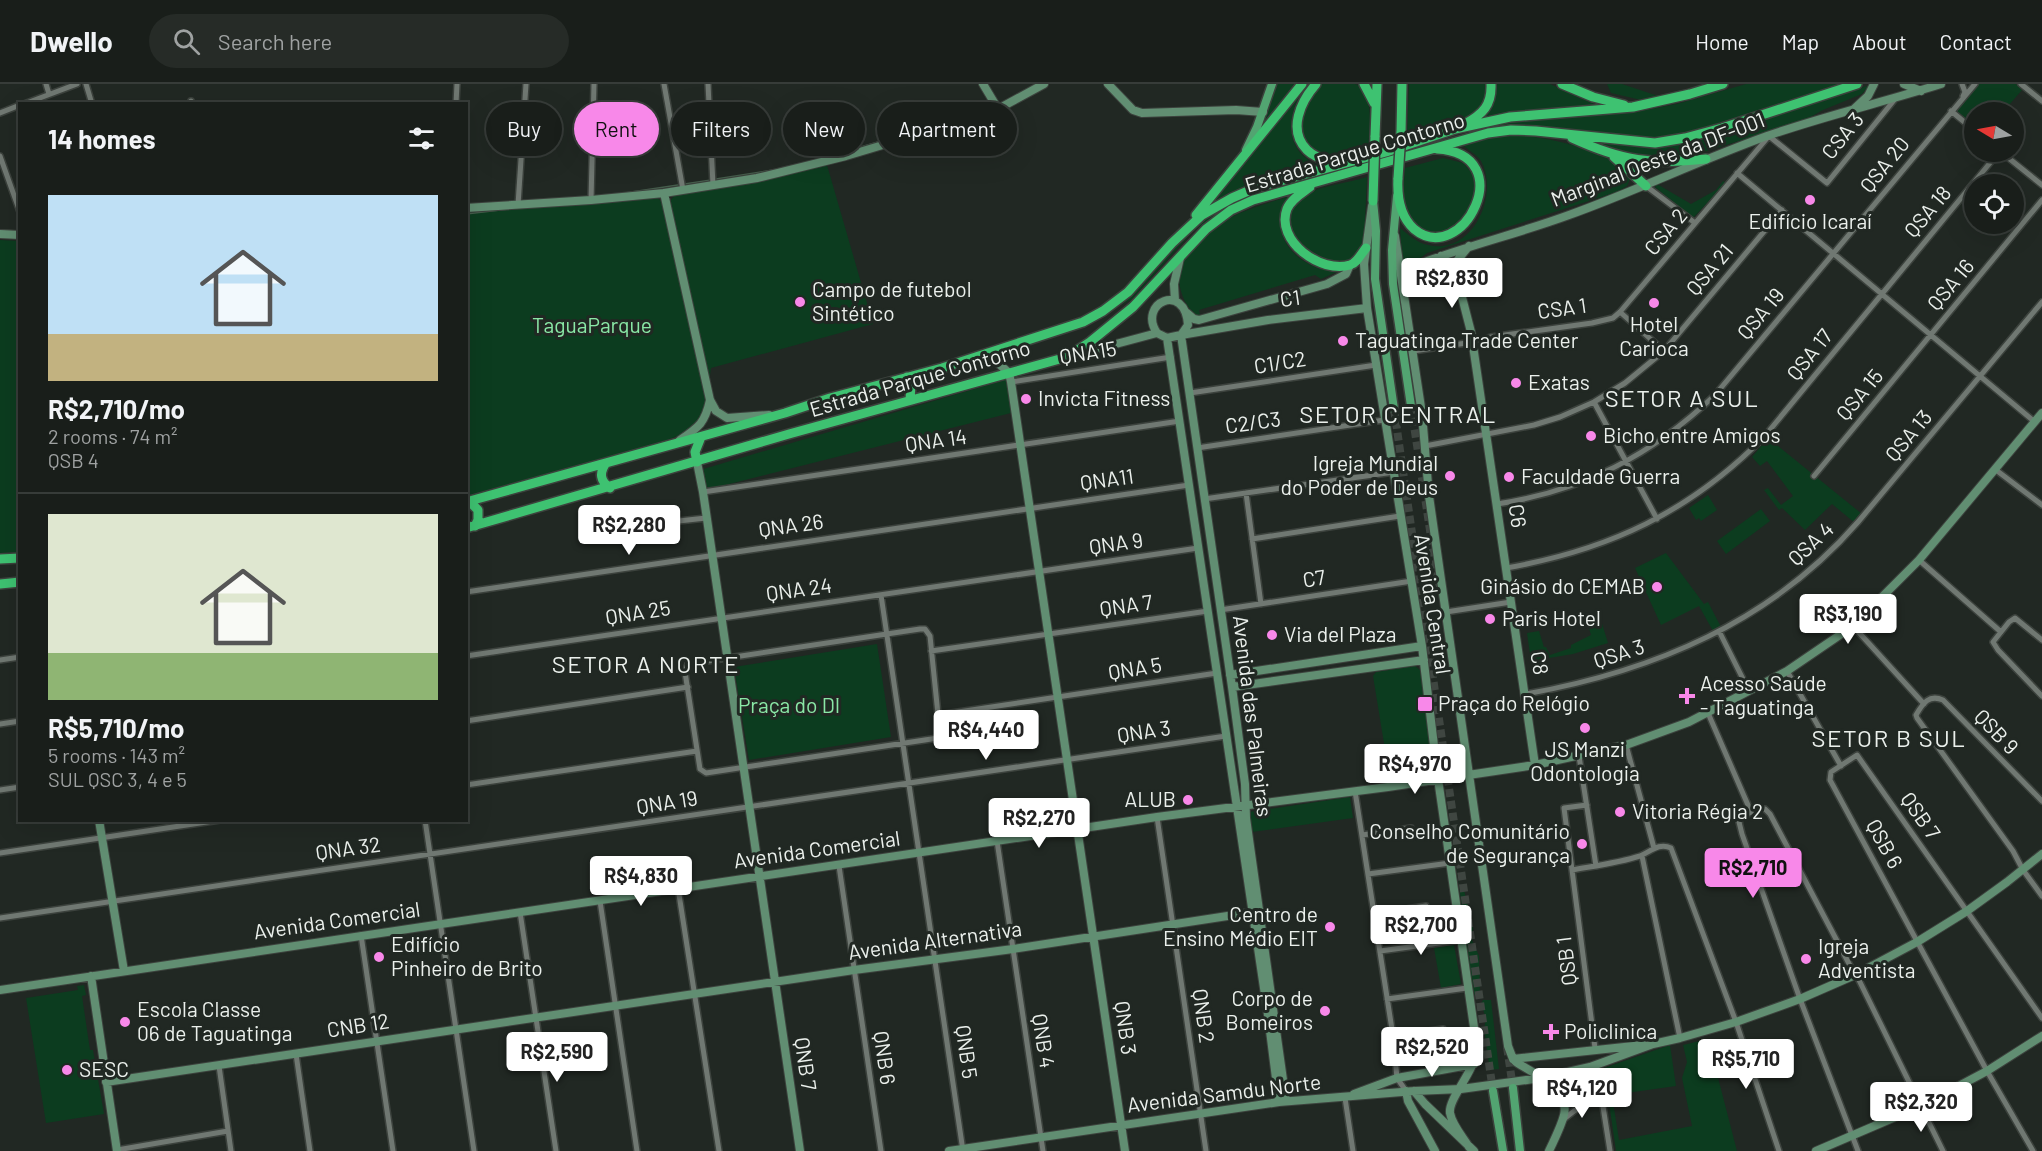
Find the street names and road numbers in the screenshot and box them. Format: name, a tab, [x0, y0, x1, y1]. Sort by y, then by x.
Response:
street label: Estrada Parque Contorno	[1242, 106, 1467, 197]
street label: Marginal Oeste da DF-001	[1547, 106, 1768, 211]
street label: CSA 3	[1816, 107, 1868, 163]
street label: QSA 20	[1854, 131, 1914, 197]
street label: QSA 18	[1898, 180, 1956, 242]
street label: CSA 2	[1638, 203, 1692, 259]
street label: QSA 21	[1680, 238, 1738, 300]
street label: QSA 16	[1921, 253, 1979, 315]
street label: QSA 19	[1731, 282, 1789, 344]
street label: C1	[1278, 284, 1301, 311]
street label: CSA 1	[1536, 292, 1588, 323]
street label: QSA 17	[1781, 323, 1837, 385]
street label: Estrada Parque Contorno	[806, 334, 1033, 421]
street label: QNA15	[1058, 335, 1118, 368]
street label: C1/C2	[1252, 345, 1308, 378]
street label: QSA 15	[1830, 363, 1888, 425]
street label: QSA 13	[1879, 404, 1937, 466]
street label: C2/C3	[1223, 405, 1282, 438]
street label: QNA 14	[903, 423, 968, 456]
street label: QNA11	[1078, 462, 1135, 495]
street label: C6	[1504, 502, 1533, 529]
street label: QNA 26	[757, 508, 825, 541]
street label: QSA 4	[1782, 516, 1838, 570]
street label: QNA 9	[1087, 526, 1144, 559]
street label: Avenida Central	[1410, 532, 1457, 676]
street label: C7	[1301, 563, 1327, 592]
street label: QNA 24	[764, 572, 833, 605]
street label: QNA 7	[1098, 588, 1154, 621]
street label: QNA 25	[604, 594, 672, 629]
street label: Avenida das Palmeiras	[1229, 614, 1278, 818]
street label: QSA 3	[1590, 633, 1647, 673]
street label: C8	[1526, 649, 1555, 676]
street label: QNA 5	[1106, 651, 1163, 684]
street label: QSB 9	[1970, 703, 2024, 759]
street label: QNA 3	[1115, 714, 1172, 747]
street label: QNA 19	[634, 784, 699, 819]
street label: QSB 7	[1896, 787, 1946, 844]
street label: QSB 6	[1862, 814, 1909, 872]
street label: Avenida Comercial	[732, 824, 902, 873]
street label: QNA 32	[314, 831, 382, 864]
street label: Avenida Comercial	[252, 895, 422, 944]
street label: Avenida Alternativa	[846, 915, 1023, 964]
street label: QSB 1	[1550, 935, 1581, 987]
street label: QNB 2	[1188, 987, 1221, 1045]
street label: QNB 3	[1110, 999, 1143, 1056]
street label: CNB 12	[325, 1007, 391, 1042]
street label: QNB 4	[1028, 1012, 1061, 1070]
street label: QNB 5	[951, 1023, 984, 1080]
street label: QNB 6	[869, 1029, 902, 1086]
street label: QNB 7	[790, 1036, 823, 1092]
street label: Avenida Samdu Norte	[1125, 1068, 1322, 1117]

